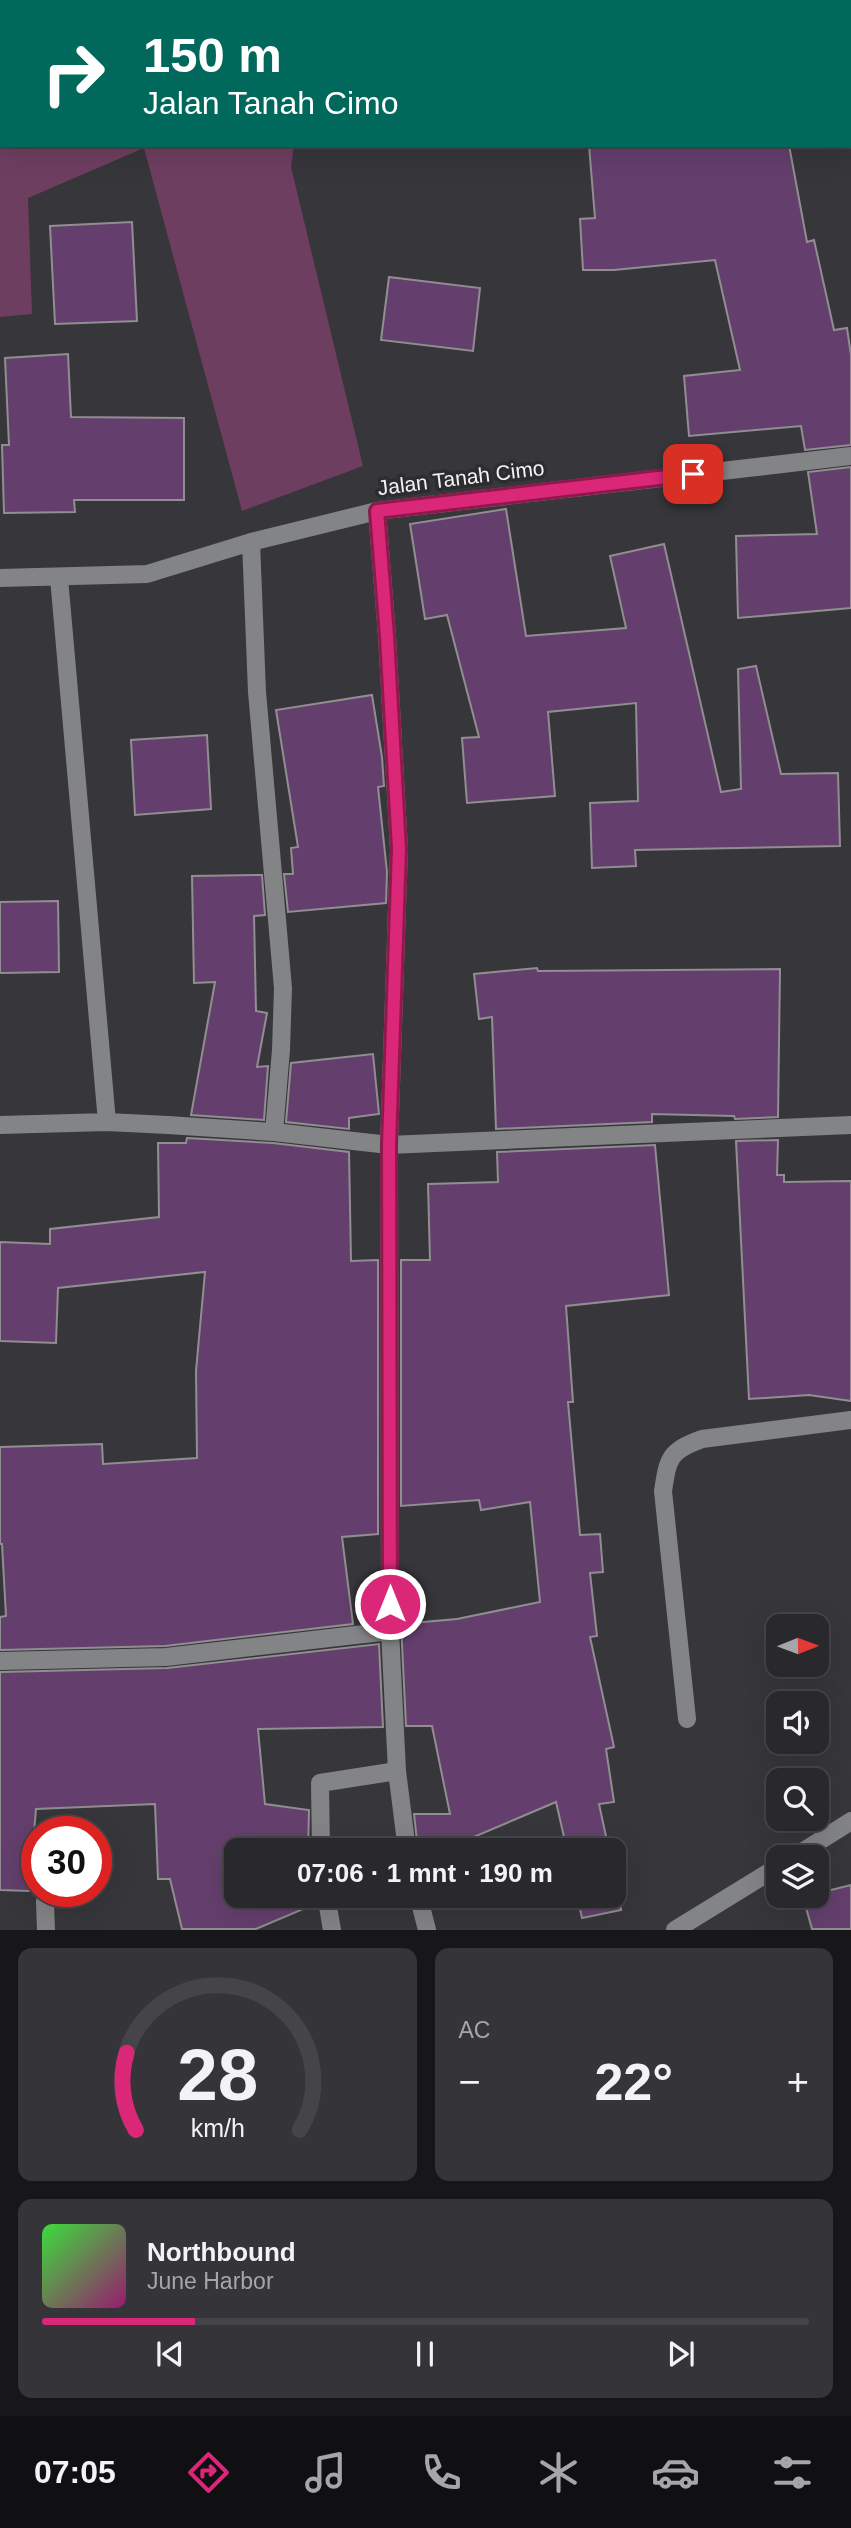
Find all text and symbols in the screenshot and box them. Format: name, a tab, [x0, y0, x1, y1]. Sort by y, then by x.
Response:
icon: right	[28, 28, 119, 119]
text: 150 m	[143, 28, 282, 82]
text: Jalan Tanah Cimo	[143, 85, 399, 121]
pin	[663, 444, 723, 504]
icon: arrive	[674, 455, 712, 493]
street label: Jalan Tanah Cimo	[376, 456, 546, 499]
position arrow	[353, 1567, 427, 1641]
north arrow	[766, 1614, 830, 1676]
map controls	[766, 1614, 829, 1908]
button: sound	[766, 1691, 829, 1754]
button: search	[766, 1768, 829, 1831]
speed limit sign: 30	[21, 1816, 112, 1907]
button: layers	[766, 1845, 829, 1908]
text: 07:06 · 1 mnt · 190 m	[297, 1858, 553, 1888]
text: AC	[459, 2017, 490, 2043]
text: 28	[177, 2035, 258, 2116]
text: 22°	[594, 2053, 673, 2111]
text: −	[459, 2061, 481, 2103]
text: +	[787, 2061, 809, 2103]
text: km/h	[190, 2114, 244, 2142]
text: Northbound	[147, 2237, 296, 2267]
text: June Harbor	[147, 2268, 274, 2294]
icon: previous	[151, 2335, 189, 2373]
icon: pause	[406, 2335, 444, 2373]
icon: next	[662, 2335, 700, 2373]
icon: directions	[184, 2448, 233, 2497]
icon: music	[301, 2448, 350, 2497]
icon: phone	[417, 2448, 466, 2497]
icon: climate	[534, 2448, 583, 2497]
icon: car	[651, 2448, 700, 2497]
icon: filters	[768, 2448, 817, 2497]
text: 07:05	[34, 2454, 116, 2490]

